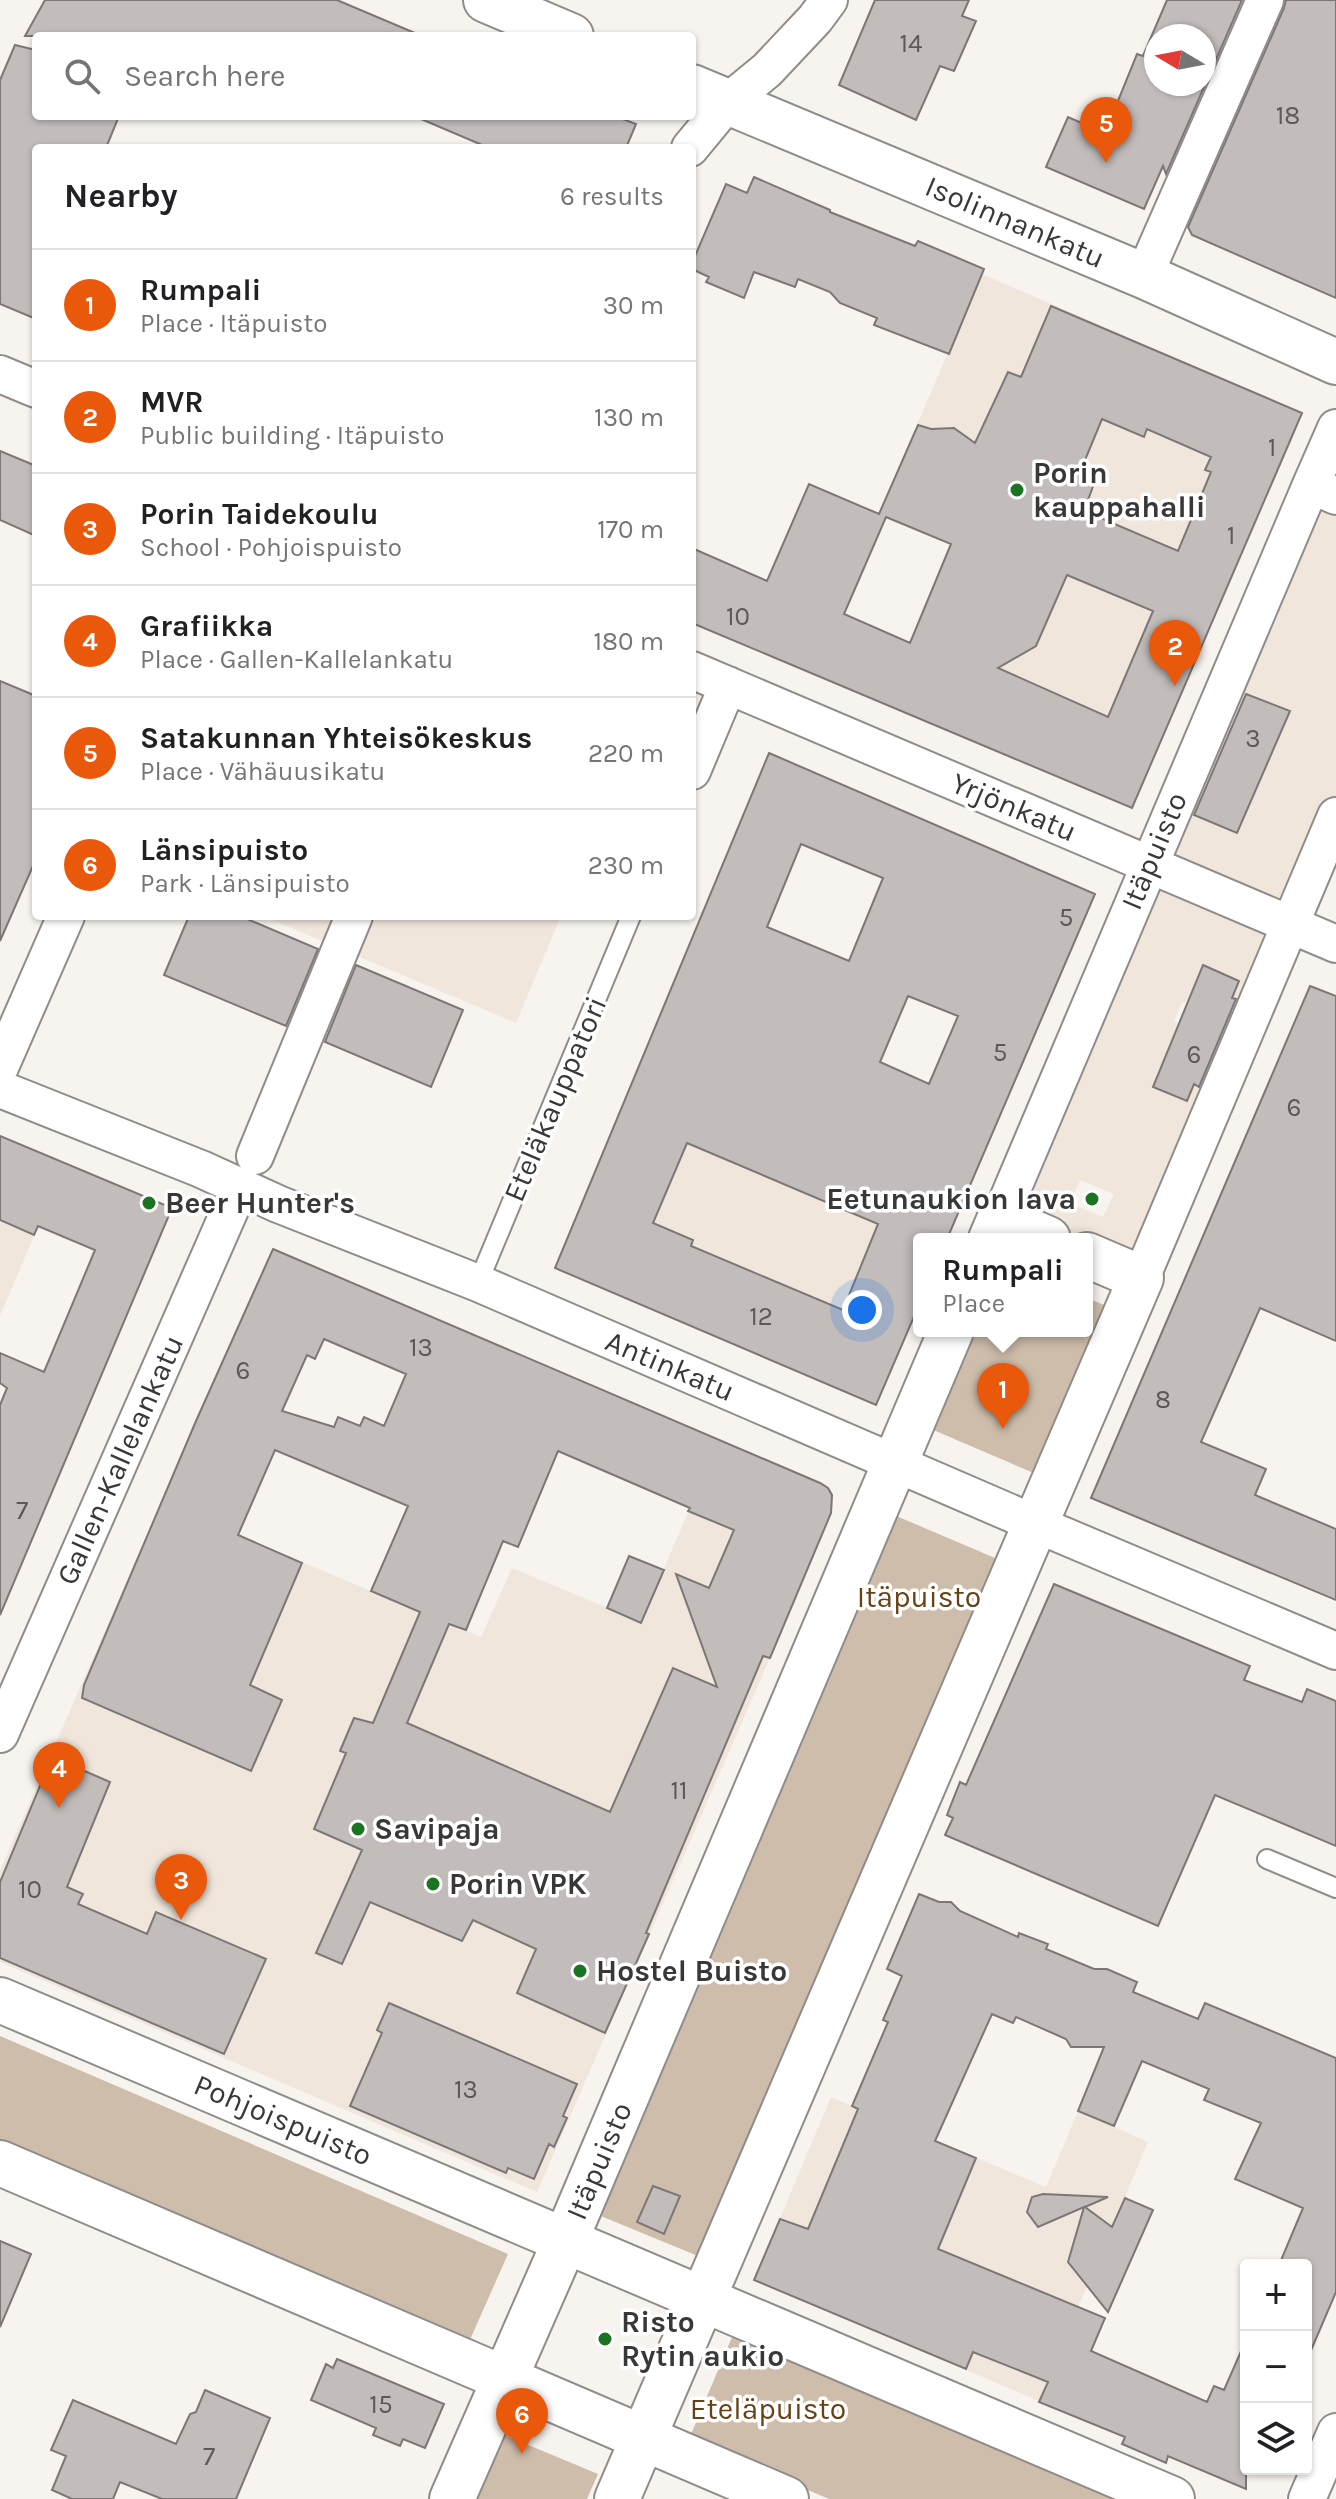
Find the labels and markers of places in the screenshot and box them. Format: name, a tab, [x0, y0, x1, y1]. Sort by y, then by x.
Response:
pin: 5	[1080, 97, 1132, 163]
place label: Porin kauppahalli	[1033, 455, 1206, 525]
marker: Porin kauppahalli	[1008, 481, 1026, 499]
pin: 2	[1149, 620, 1201, 686]
place label: Eetunaukion lava	[826, 1181, 1076, 1217]
place label: Beer Hunter's	[165, 1185, 355, 1221]
marker: Eetunaukion lava	[1083, 1190, 1101, 1208]
marker: Beer Hunter's	[140, 1194, 158, 1212]
pin: 1	[977, 1363, 1029, 1429]
pin: 4	[33, 1742, 85, 1808]
place label: Savipaja	[374, 1811, 500, 1847]
marker: Savipaja	[349, 1820, 367, 1838]
pin: 3	[155, 1854, 207, 1920]
place label: Porin VPK	[449, 1866, 587, 1902]
marker: Porin VPK	[424, 1875, 442, 1893]
place label: Hostel Buisto	[596, 1953, 787, 1989]
marker: Hostel Buisto	[571, 1962, 589, 1980]
place label: Risto Rytin aukio	[621, 2304, 784, 2374]
marker: Risto Rytin aukio	[596, 2330, 614, 2348]
pin: 6	[496, 2388, 548, 2454]

